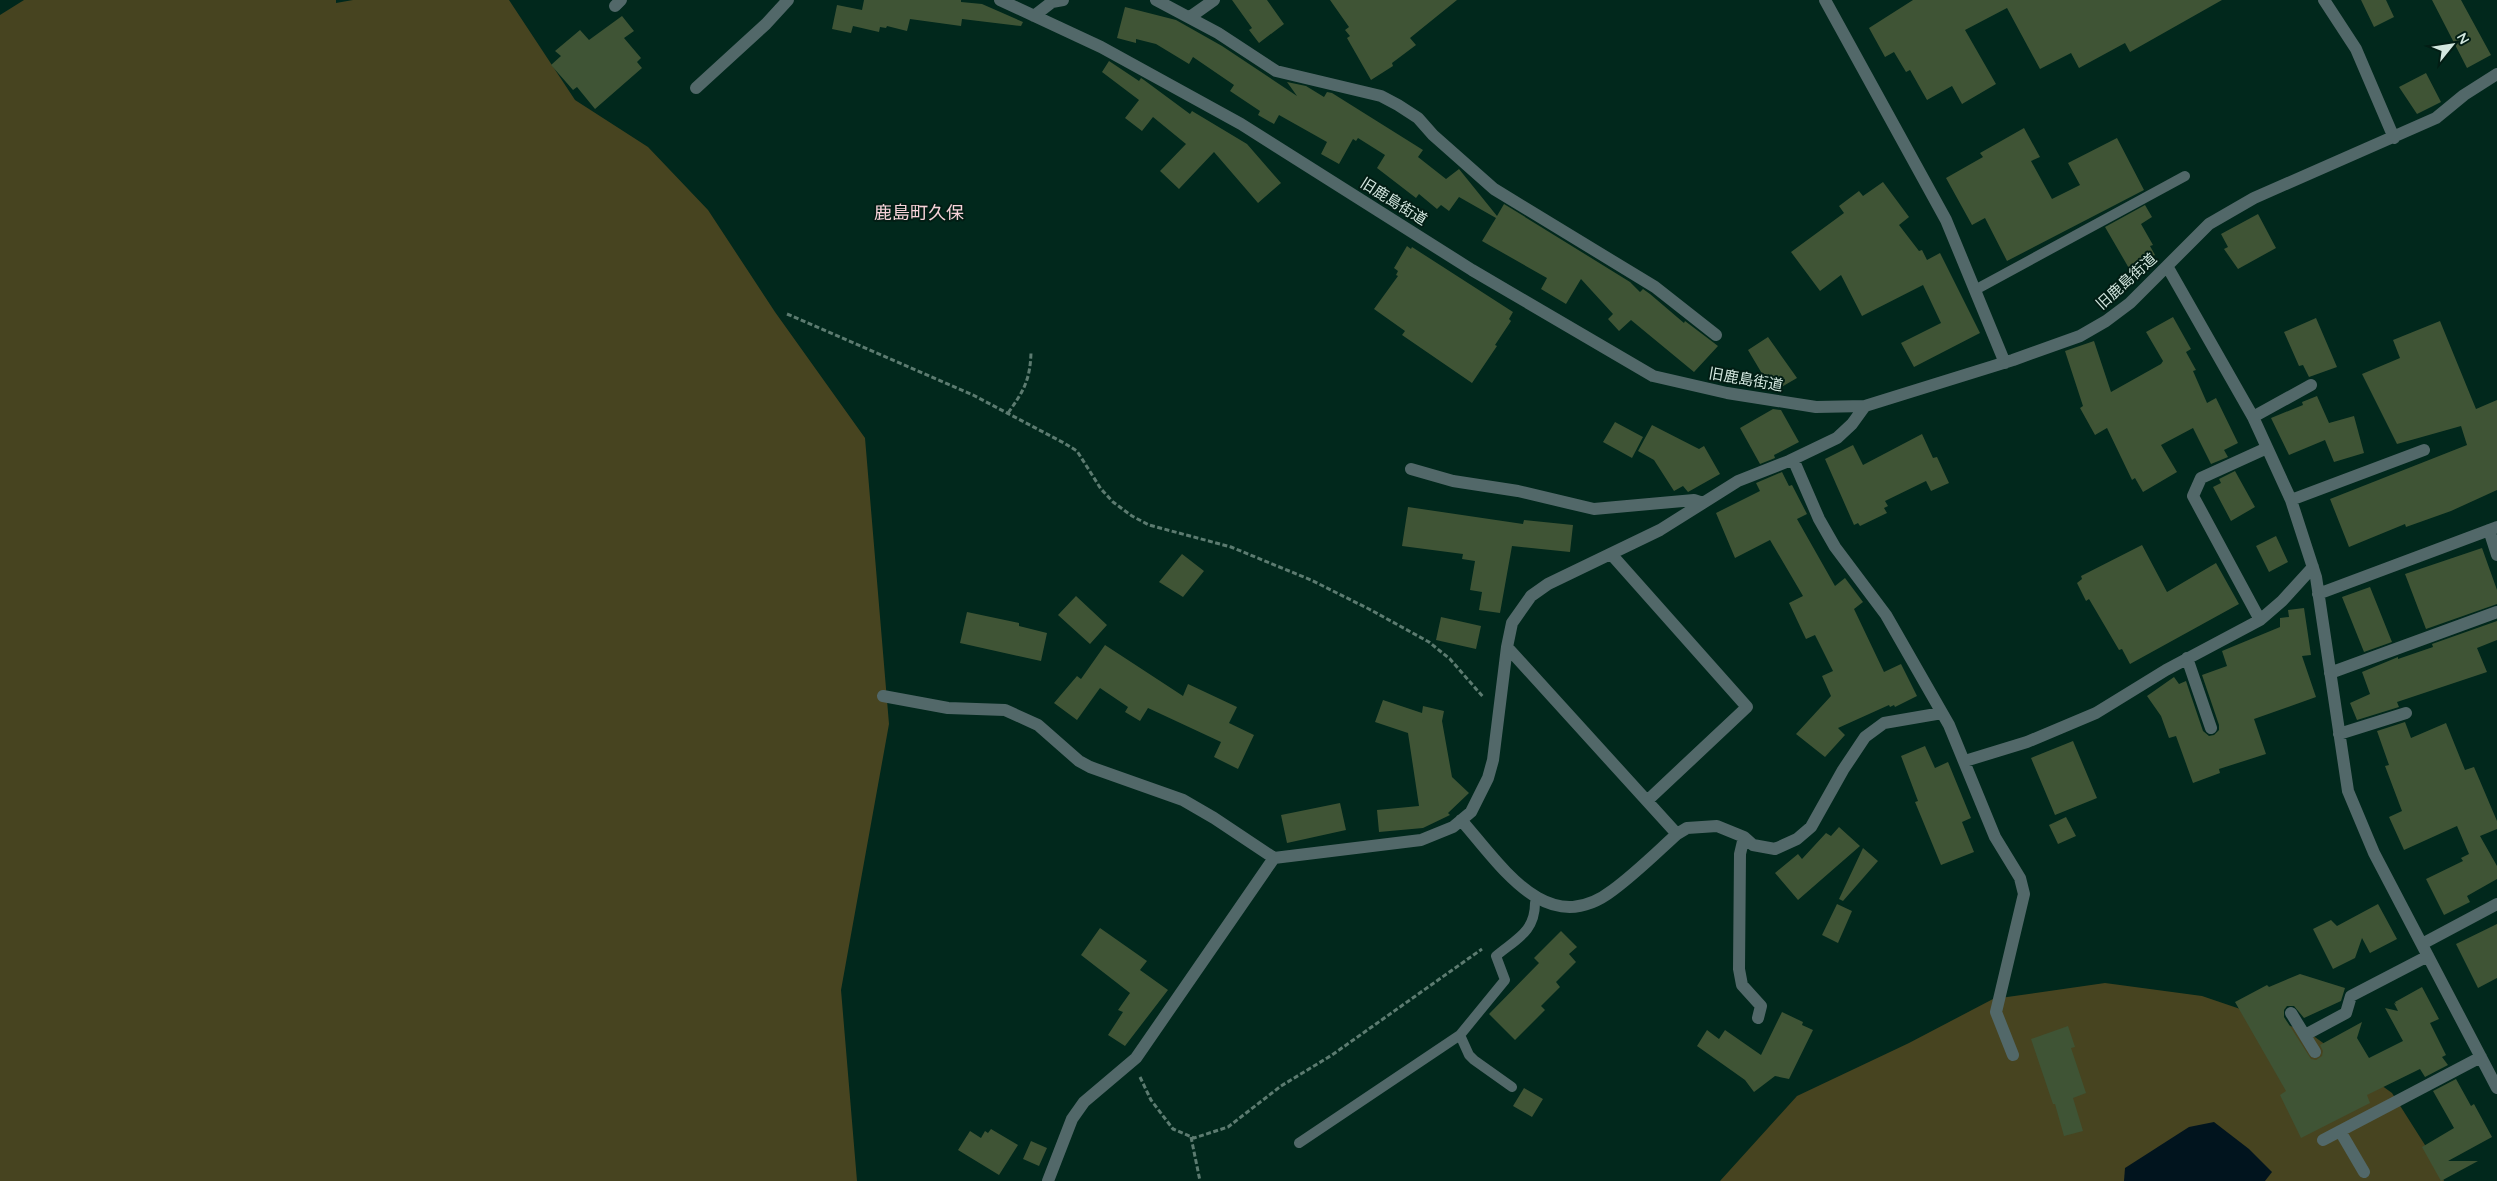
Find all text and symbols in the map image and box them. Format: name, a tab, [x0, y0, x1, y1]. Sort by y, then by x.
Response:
north arrow	[2427, 20, 2477, 70]
text: N	[2453, 30, 2474, 47]
street label: 旧鹿島街道	[1357, 173, 1431, 229]
district label: 鹿島町久保	[874, 201, 964, 224]
street label: 旧鹿島街道	[2092, 249, 2160, 313]
street label: 旧鹿島街道	[1707, 363, 1785, 395]

